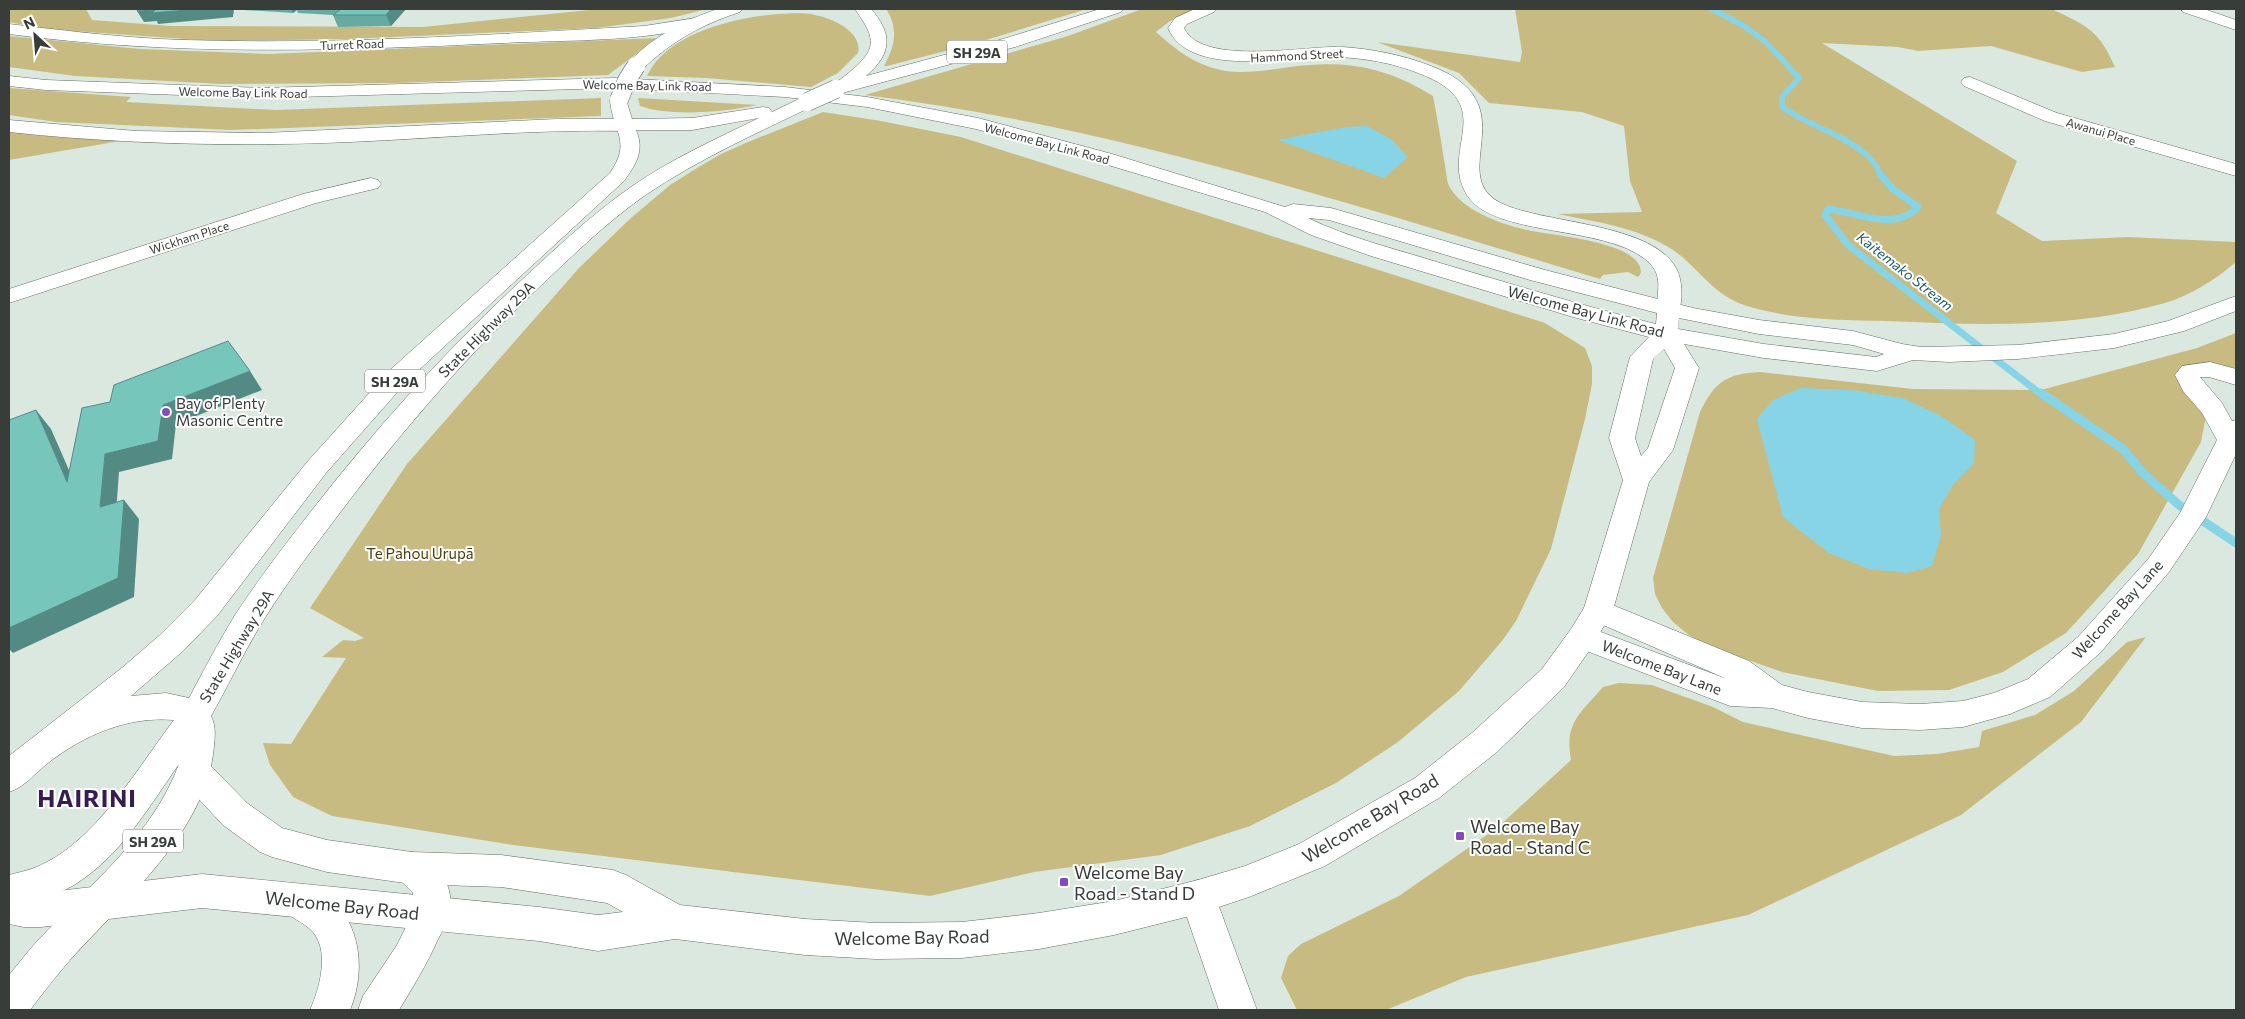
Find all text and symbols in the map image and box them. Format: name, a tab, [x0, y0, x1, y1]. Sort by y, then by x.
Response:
north arrow	[10, 10, 60, 60]
text: N	[21, 13, 38, 33]
street label: Turret Road	[320, 36, 384, 52]
road number: SH 29A	[947, 41, 1007, 64]
street label: Hammond Street	[1250, 46, 1344, 64]
street label: Welcome Bay Link Road	[582, 77, 712, 93]
street label: Welcome Bay Link Road	[178, 84, 308, 100]
street label: Awanui Place	[2065, 114, 2137, 148]
street label: Welcome Bay Link Road	[983, 120, 1111, 166]
street label: Wickham Place	[147, 218, 231, 256]
water label: Kaitemako Stream	[1854, 228, 1956, 314]
street label: State Highway 29A	[434, 277, 538, 381]
street label: Welcome Bay Link Road	[1506, 281, 1666, 341]
road number: SH 29A	[365, 370, 425, 392]
place label: Bay of Plenty Masonic Centre	[176, 394, 283, 429]
marker: Bay of Plenty Masonic Centre	[160, 406, 172, 418]
park label: Te Pahou Urupā	[366, 544, 474, 562]
street label: Welcome Bay Lane	[2068, 556, 2166, 662]
street label: State Highway 29A	[195, 586, 277, 706]
street label: Welcome Bay Lane	[1599, 636, 1725, 698]
street label: Welcome Bay Road	[1298, 769, 1442, 867]
district label: HAIRINI	[37, 783, 137, 812]
place label: Welcome Bay Road - Stand C	[1470, 815, 1590, 858]
road number: SH 29A	[123, 829, 183, 852]
marker: Welcome Bay Road - Stand C	[1454, 830, 1466, 842]
place label: Welcome Bay Road - Stand D	[1074, 861, 1195, 904]
marker: Welcome Bay Road - Stand D	[1058, 876, 1070, 888]
street label: Welcome Bay Road	[264, 886, 420, 924]
street label: Welcome Bay Road	[834, 925, 990, 949]

